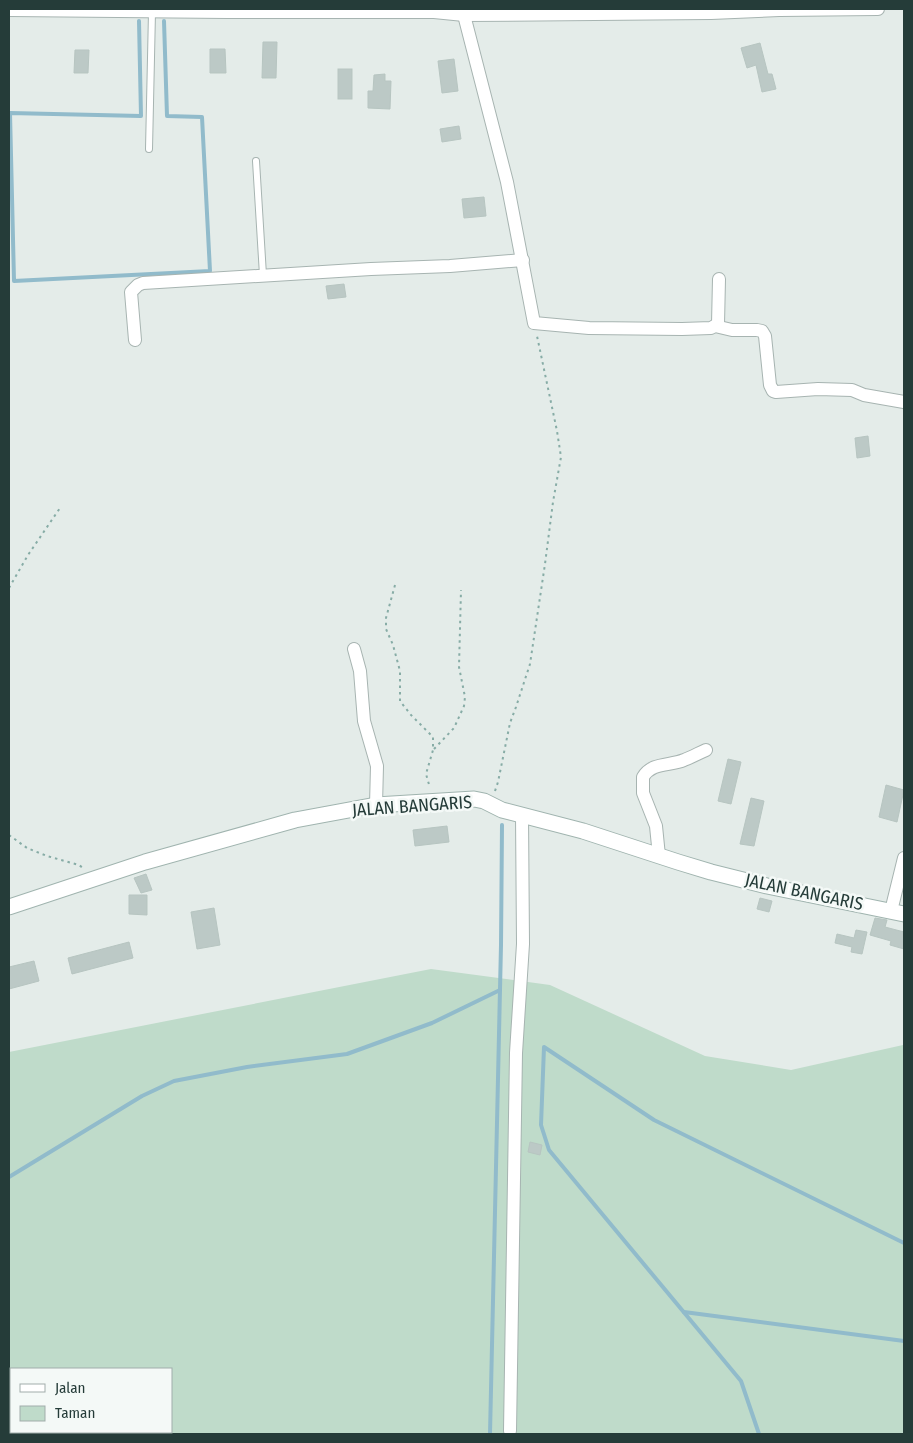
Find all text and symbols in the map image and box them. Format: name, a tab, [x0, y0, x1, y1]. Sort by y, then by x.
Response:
street label: JALAN BANGARIS	[351, 791, 473, 821]
street label: JALAN BANGARIS	[743, 869, 865, 915]
legend	[10, 1368, 172, 1433]
text: Jalan	[55, 1379, 85, 1397]
text: Taman	[55, 1404, 95, 1422]

